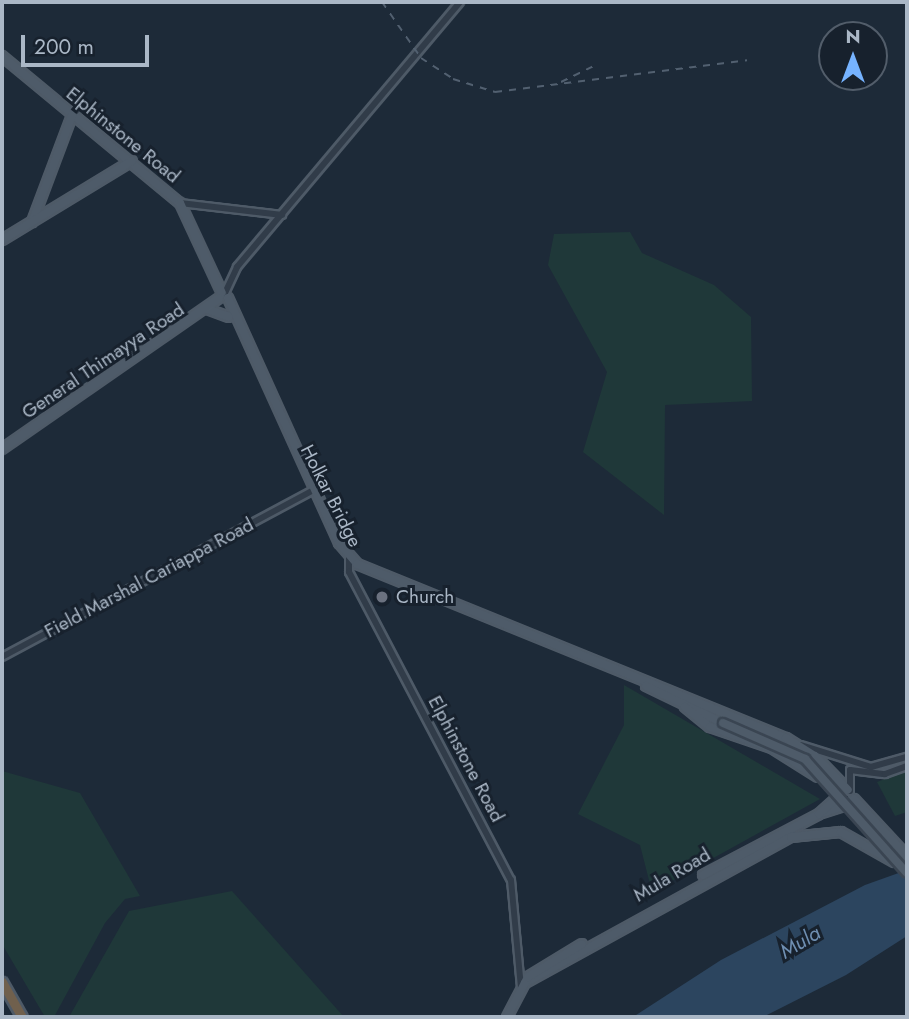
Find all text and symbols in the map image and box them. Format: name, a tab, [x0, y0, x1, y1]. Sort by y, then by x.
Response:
scale bar	[24, 21, 152, 65]
north arrow	[818, 21, 888, 91]
text: N	[845, 23, 861, 50]
text: 200 m	[34, 32, 94, 62]
street label: Elphinstone Road	[62, 82, 184, 188]
street label: General Thimayya Road	[18, 298, 188, 424]
street label: Holkar Bridge	[296, 441, 366, 551]
street label: Field Marshal Cariappa Road	[41, 513, 257, 643]
place label: Church	[396, 586, 454, 608]
marker: Church	[374, 589, 390, 605]
street label: Elphinstone Road	[423, 692, 509, 826]
street label: Mula Road	[629, 843, 715, 907]
water label: Mula	[775, 920, 825, 964]

